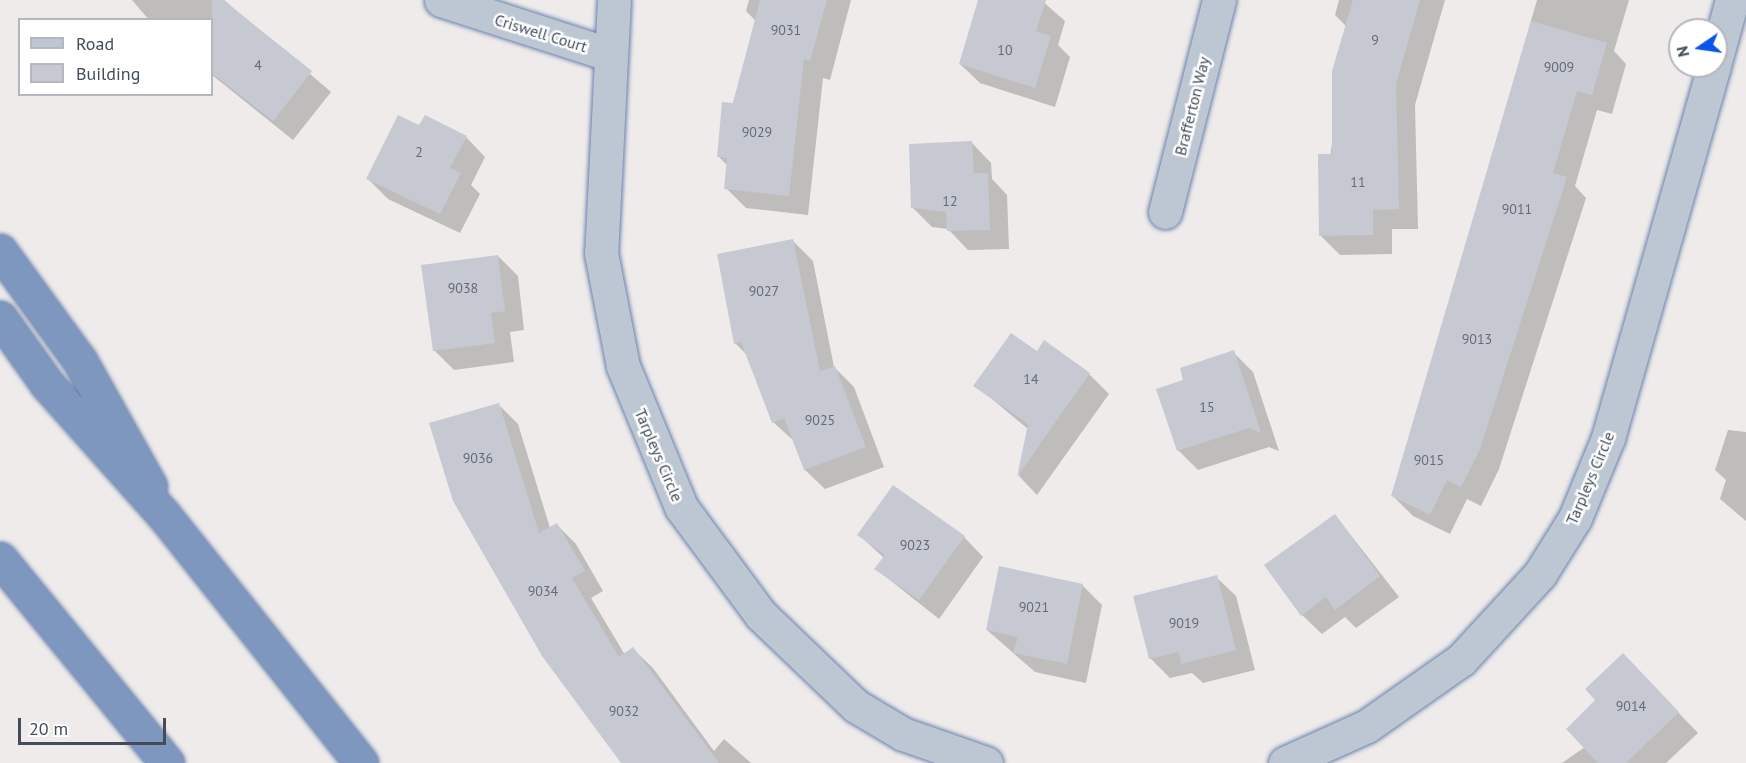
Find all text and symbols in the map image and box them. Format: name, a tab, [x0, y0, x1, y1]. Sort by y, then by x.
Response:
street label: Criswell Court	[492, 10, 590, 56]
legend	[18, 18, 213, 96]
north arrow	[1668, 18, 1728, 78]
house number: 9031	[771, 22, 801, 38]
text: Road	[76, 32, 114, 55]
house number: 9	[1371, 32, 1379, 48]
house number: 10	[997, 42, 1013, 58]
text: N	[1671, 44, 1693, 59]
street label: Brafferton Way	[1170, 54, 1214, 158]
house number: 4	[254, 57, 262, 73]
house number: 9009	[1544, 59, 1574, 75]
text: Building	[76, 62, 140, 85]
house number: 9029	[742, 124, 772, 140]
house number: 2	[415, 144, 423, 160]
house number: 11	[1350, 174, 1366, 190]
house number: 12	[942, 193, 958, 209]
house number: 9011	[1502, 201, 1532, 217]
house number: 9038	[448, 280, 478, 296]
house number: 9027	[749, 283, 779, 299]
house number: 9013	[1462, 331, 1492, 347]
house number: 14	[1023, 371, 1039, 387]
house number: 15	[1199, 399, 1215, 415]
street label: Tarpleys Circle	[631, 406, 687, 504]
house number: 9025	[805, 412, 835, 428]
street label: Tarpleys Circle	[1562, 429, 1618, 527]
house number: 9036	[463, 450, 493, 466]
house number: 9015	[1414, 452, 1444, 468]
house number: 9023	[900, 537, 930, 553]
house number: 9034	[528, 583, 558, 599]
house number: 9021	[1019, 599, 1049, 615]
house number: 9019	[1169, 615, 1199, 631]
house number: 9014	[1616, 698, 1646, 714]
house number: 9032	[609, 703, 639, 719]
scale bar	[21, 706, 170, 744]
text: 20 m	[29, 717, 68, 740]

